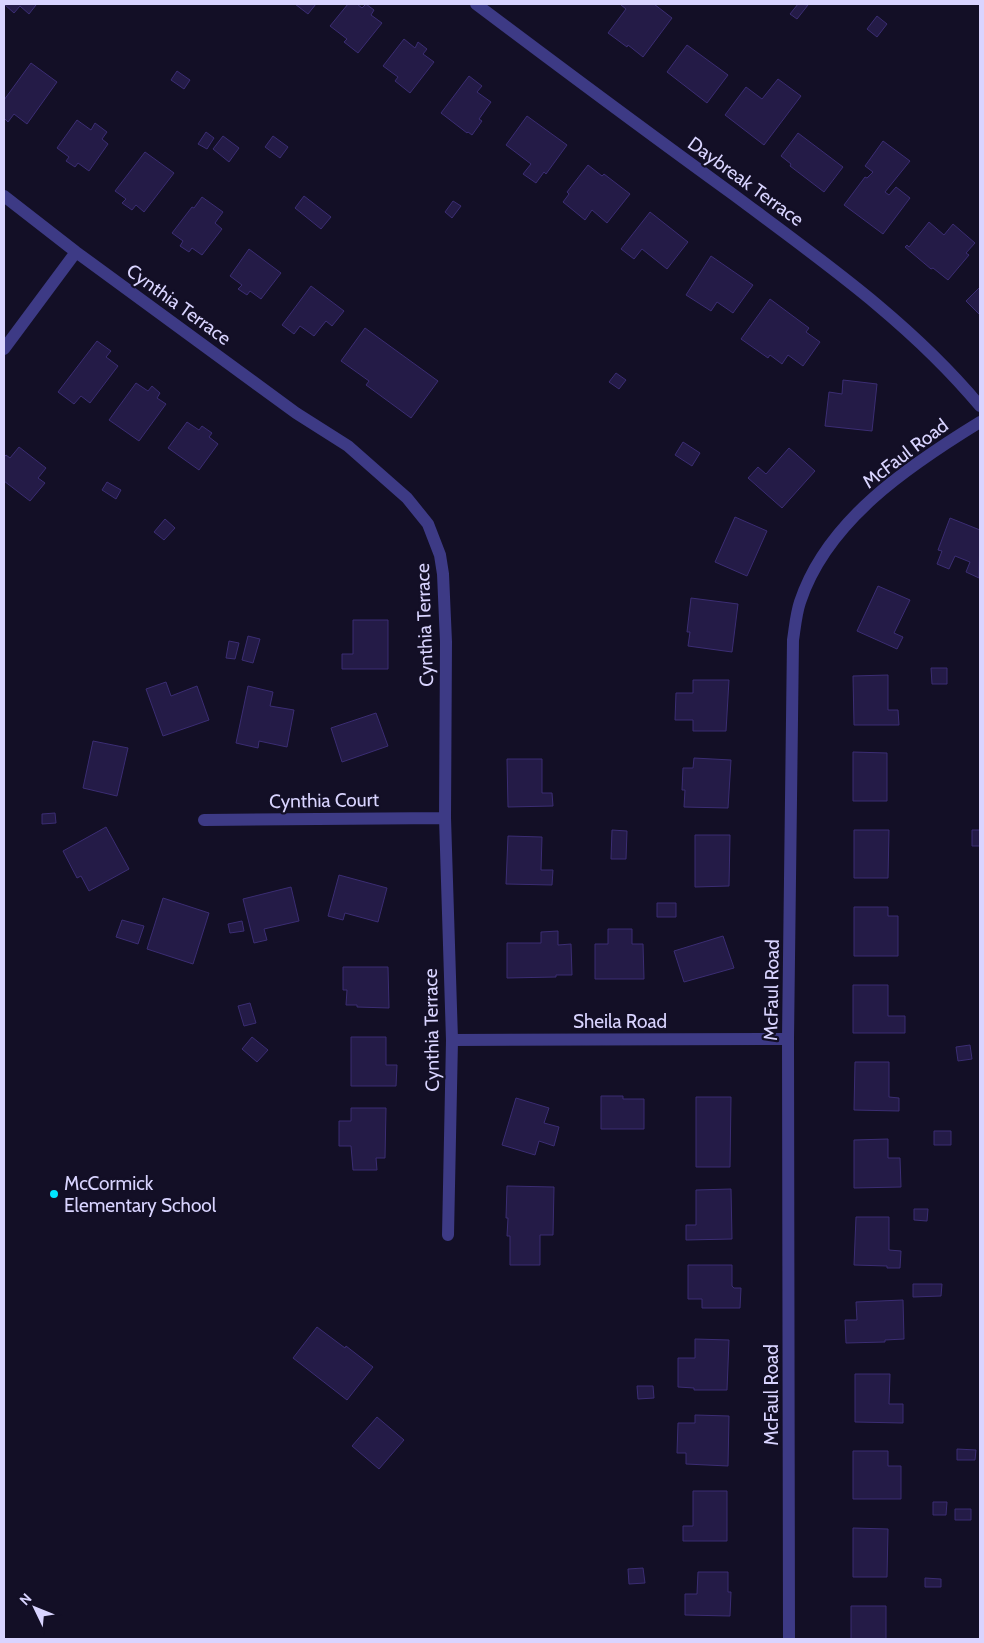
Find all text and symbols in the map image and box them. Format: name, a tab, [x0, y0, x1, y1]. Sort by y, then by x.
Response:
street label: Daybreak Terrace	[683, 132, 808, 231]
street label: Cynthia Terrace	[122, 259, 236, 350]
street label: McFaul Road	[858, 414, 953, 493]
street label: Cynthia Terrace	[411, 563, 438, 687]
street label: Cynthia Court	[269, 788, 380, 813]
street label: McFaul Road	[759, 939, 784, 1041]
street label: Cynthia Terrace	[419, 968, 444, 1092]
street label: Sheila Road	[573, 1010, 667, 1033]
place label: McCormick Elementary School	[64, 1172, 217, 1217]
marker: McCormick Elementary School	[48, 1188, 60, 1200]
street label: McFaul Road	[760, 1344, 783, 1446]
north arrow	[10, 1583, 60, 1633]
text: N	[16, 1589, 35, 1609]

